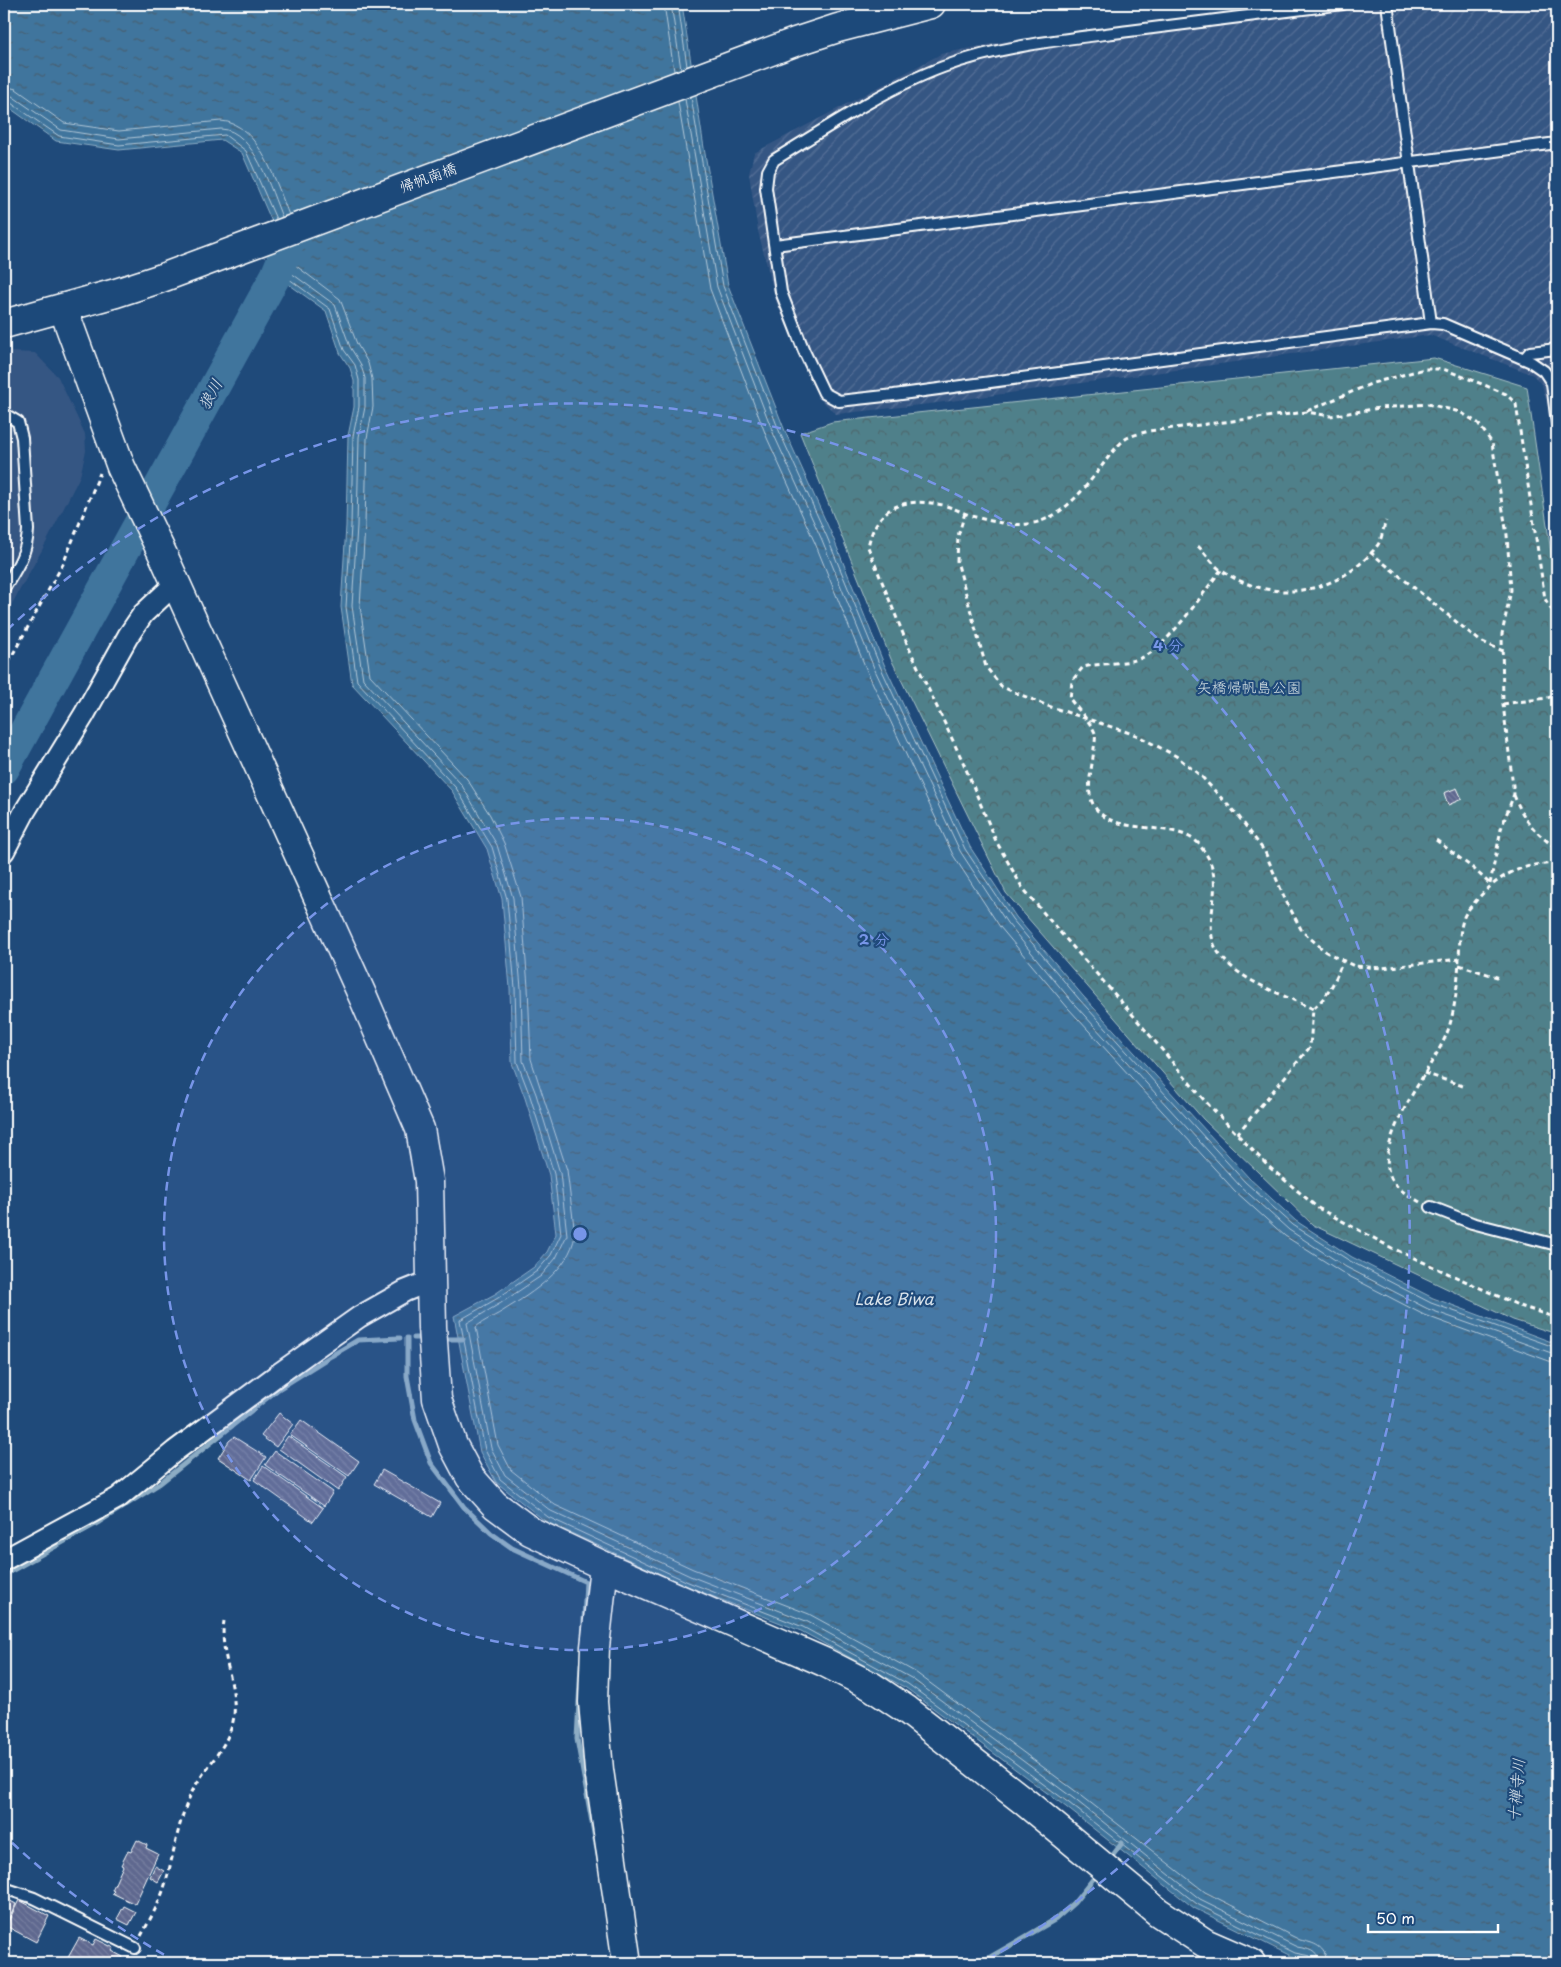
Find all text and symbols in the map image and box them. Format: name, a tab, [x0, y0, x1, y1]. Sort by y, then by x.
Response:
street label: 帰帆南橋	[395, 156, 460, 198]
water label: 狼川	[191, 374, 227, 413]
text: 4 分	[1153, 633, 1183, 656]
park label: 矢橋帰帆島公園	[1196, 675, 1302, 698]
text: 2 分	[859, 927, 889, 950]
centre of rings	[571, 1225, 589, 1243]
water label: Lake Biwa	[854, 1286, 934, 1310]
water label: 十禅寺川	[1500, 1757, 1530, 1823]
scale bar	[1368, 1902, 1498, 1934]
text: 50 m	[1376, 1906, 1415, 1929]

